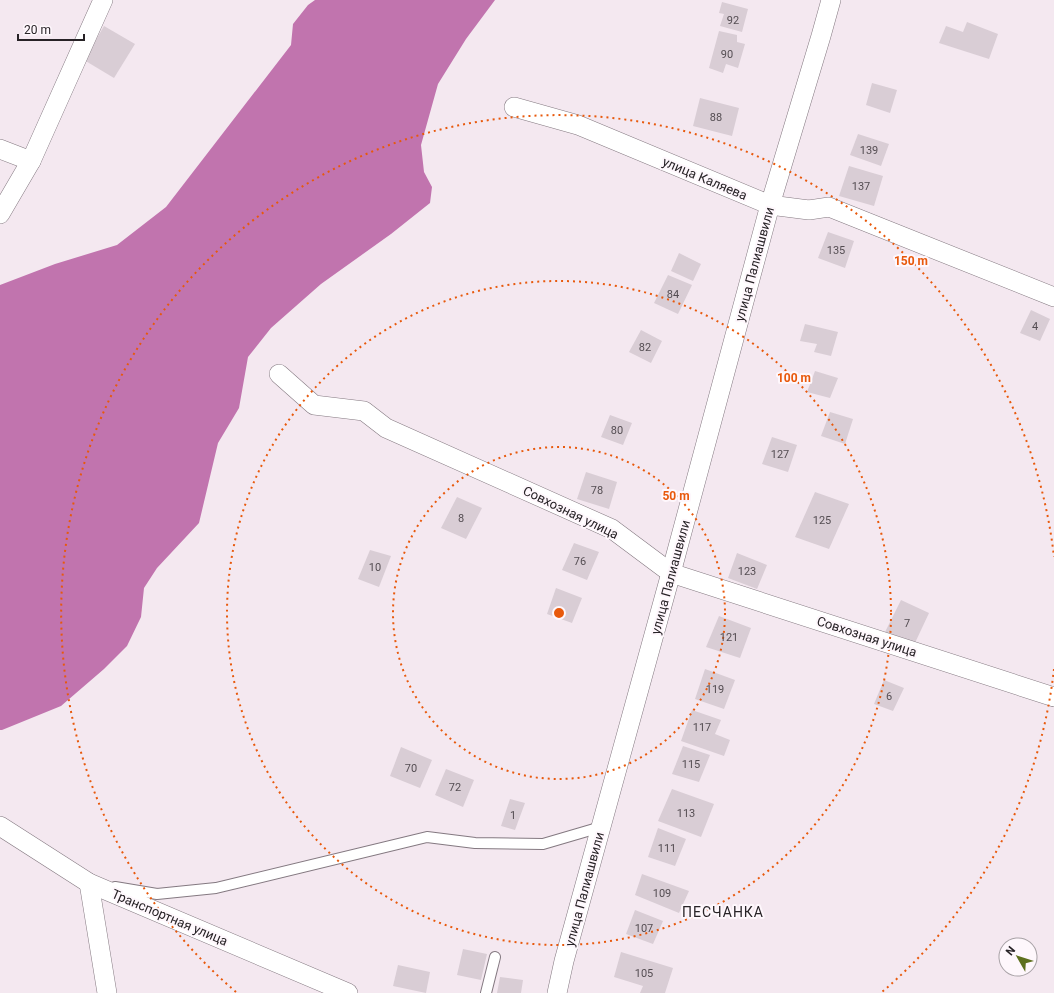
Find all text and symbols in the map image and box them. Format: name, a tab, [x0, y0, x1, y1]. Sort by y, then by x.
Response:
house number: 92	[727, 14, 739, 27]
scale bar	[18, 16, 84, 42]
text: 20 m	[24, 23, 51, 37]
house number: 90	[721, 48, 733, 61]
house number: 88	[710, 111, 722, 124]
house number: 139	[860, 144, 878, 157]
street label: улица Каляева	[660, 154, 749, 203]
house number: 137	[852, 180, 870, 193]
street label: улица Палиашвили	[732, 205, 777, 323]
house number: 135	[827, 244, 845, 257]
text: 150 m	[894, 254, 928, 268]
house number: 84	[667, 288, 679, 301]
house number: 4	[1032, 320, 1038, 333]
house number: 82	[639, 341, 651, 354]
text: 100 m	[777, 371, 811, 385]
house number: 80	[611, 424, 623, 437]
house number: 127	[771, 448, 789, 461]
street label: Совхозная улица	[521, 483, 621, 542]
house number: 78	[591, 484, 603, 497]
text: 50 m	[662, 489, 690, 503]
house number: 8	[458, 512, 464, 525]
house number: 125	[813, 514, 831, 527]
street label: улица Палиашвили	[648, 518, 693, 636]
house number: 76	[574, 555, 586, 568]
house number: 10	[369, 561, 381, 574]
house number: 123	[738, 565, 756, 578]
centre of rings	[552, 606, 566, 620]
street label: Совхозная улица	[815, 613, 919, 660]
house number: 7	[904, 617, 910, 630]
house number: 121	[720, 631, 738, 644]
house number: 119	[706, 683, 724, 696]
house number: 6	[886, 690, 892, 703]
house number: 117	[693, 721, 711, 734]
house number: 115	[682, 758, 700, 771]
house number: 70	[405, 762, 417, 775]
house number: 72	[449, 781, 461, 794]
house number: 113	[677, 807, 695, 820]
house number: 1	[510, 809, 516, 822]
street label: улица Палиашвили	[562, 830, 607, 948]
house number: 111	[658, 842, 676, 855]
street label: Транспортная улица	[110, 886, 230, 949]
house number: 109	[653, 887, 671, 900]
district label: ПЕСЧАНКА	[682, 904, 764, 920]
house number: 107	[635, 922, 653, 935]
north arrow	[998, 937, 1038, 977]
text: N	[1003, 944, 1018, 958]
house number: 105	[635, 967, 653, 980]

